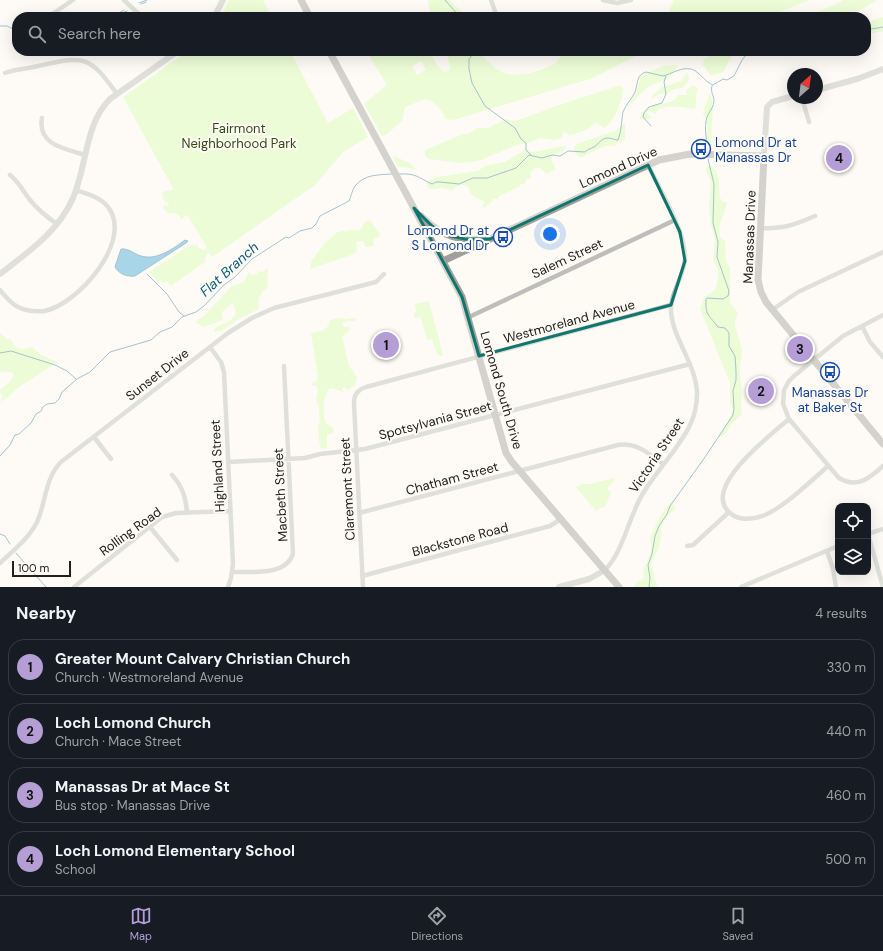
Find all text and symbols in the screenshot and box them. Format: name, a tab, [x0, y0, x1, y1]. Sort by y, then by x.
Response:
search box	[12, 12, 871, 56]
icon: search	[26, 23, 48, 45]
text: Search here	[58, 24, 141, 44]
north arrow	[787, 68, 823, 104]
park label: Fairmont Neighborhood Park	[181, 120, 297, 152]
place label: Lomond Dr at Manassas Dr	[715, 134, 797, 166]
bus stop icon: Lomond Dr at Manassas Dr	[690, 138, 712, 160]
street label: Lomond Drive	[577, 143, 660, 192]
pin: 4	[826, 143, 852, 173]
street label: Manassas Drive	[739, 190, 760, 284]
place label: Lomond Dr at S Lomond Dr	[407, 222, 489, 254]
your location	[540, 224, 560, 244]
bus stop icon: Lomond Dr at S Lomond Dr	[492, 226, 514, 248]
street label: Salem Street	[529, 235, 606, 282]
water label: Flat Branch	[196, 238, 262, 300]
street label: Westmoreland Avenue	[502, 296, 637, 347]
street label: Lomond South Drive	[477, 329, 527, 451]
pin: 1	[373, 330, 399, 360]
pin: 3	[787, 334, 813, 364]
street label: Sunset Drive	[122, 344, 192, 404]
bus stop icon: Manassas Dr at Baker St	[819, 361, 841, 383]
pin: 2	[748, 376, 774, 406]
place label: Manassas Dr at Baker St	[792, 384, 868, 416]
street label: Spotsylvania Street	[377, 397, 493, 444]
street label: Victoria Street	[625, 414, 688, 496]
street label: Highland Street	[207, 419, 228, 513]
street label: Claremont Street	[336, 437, 359, 541]
street label: Macbeth Street	[270, 448, 291, 542]
street label: Chatham Street	[404, 458, 500, 499]
street label: Rolling Road	[96, 503, 165, 560]
map controls	[835, 503, 871, 575]
button: locate	[835, 503, 871, 539]
street label: Blackstone Road	[410, 518, 510, 560]
button: layers	[835, 539, 871, 575]
scale bar	[12, 559, 71, 578]
text: 100 m	[18, 561, 49, 575]
text: Nearby	[16, 602, 76, 624]
text: 4 results	[815, 605, 867, 622]
text: Greater Mount Calvary Christian Church	[55, 649, 350, 669]
text: 1	[28, 659, 32, 676]
text: 330 m	[827, 659, 866, 676]
text: Church · Westmoreland Avenue	[55, 669, 243, 686]
text: Loch Lomond Church	[55, 713, 211, 733]
text: 2	[26, 723, 34, 740]
text: 440 m	[826, 723, 866, 740]
text: Church · Mace Street	[55, 733, 181, 750]
text: Manassas Dr at Mace St	[55, 777, 230, 797]
text: 3	[26, 787, 34, 804]
text: 460 m	[826, 787, 866, 804]
text: Bus stop · Manassas Drive	[55, 797, 210, 814]
text: Loch Lomond Elementary School	[55, 841, 295, 861]
text: 4	[26, 851, 34, 868]
text: 500 m	[825, 851, 866, 868]
text: School	[55, 861, 96, 878]
tab: Map	[130, 905, 152, 943]
tab: Directions	[411, 905, 463, 943]
tab: Saved	[722, 905, 753, 943]

